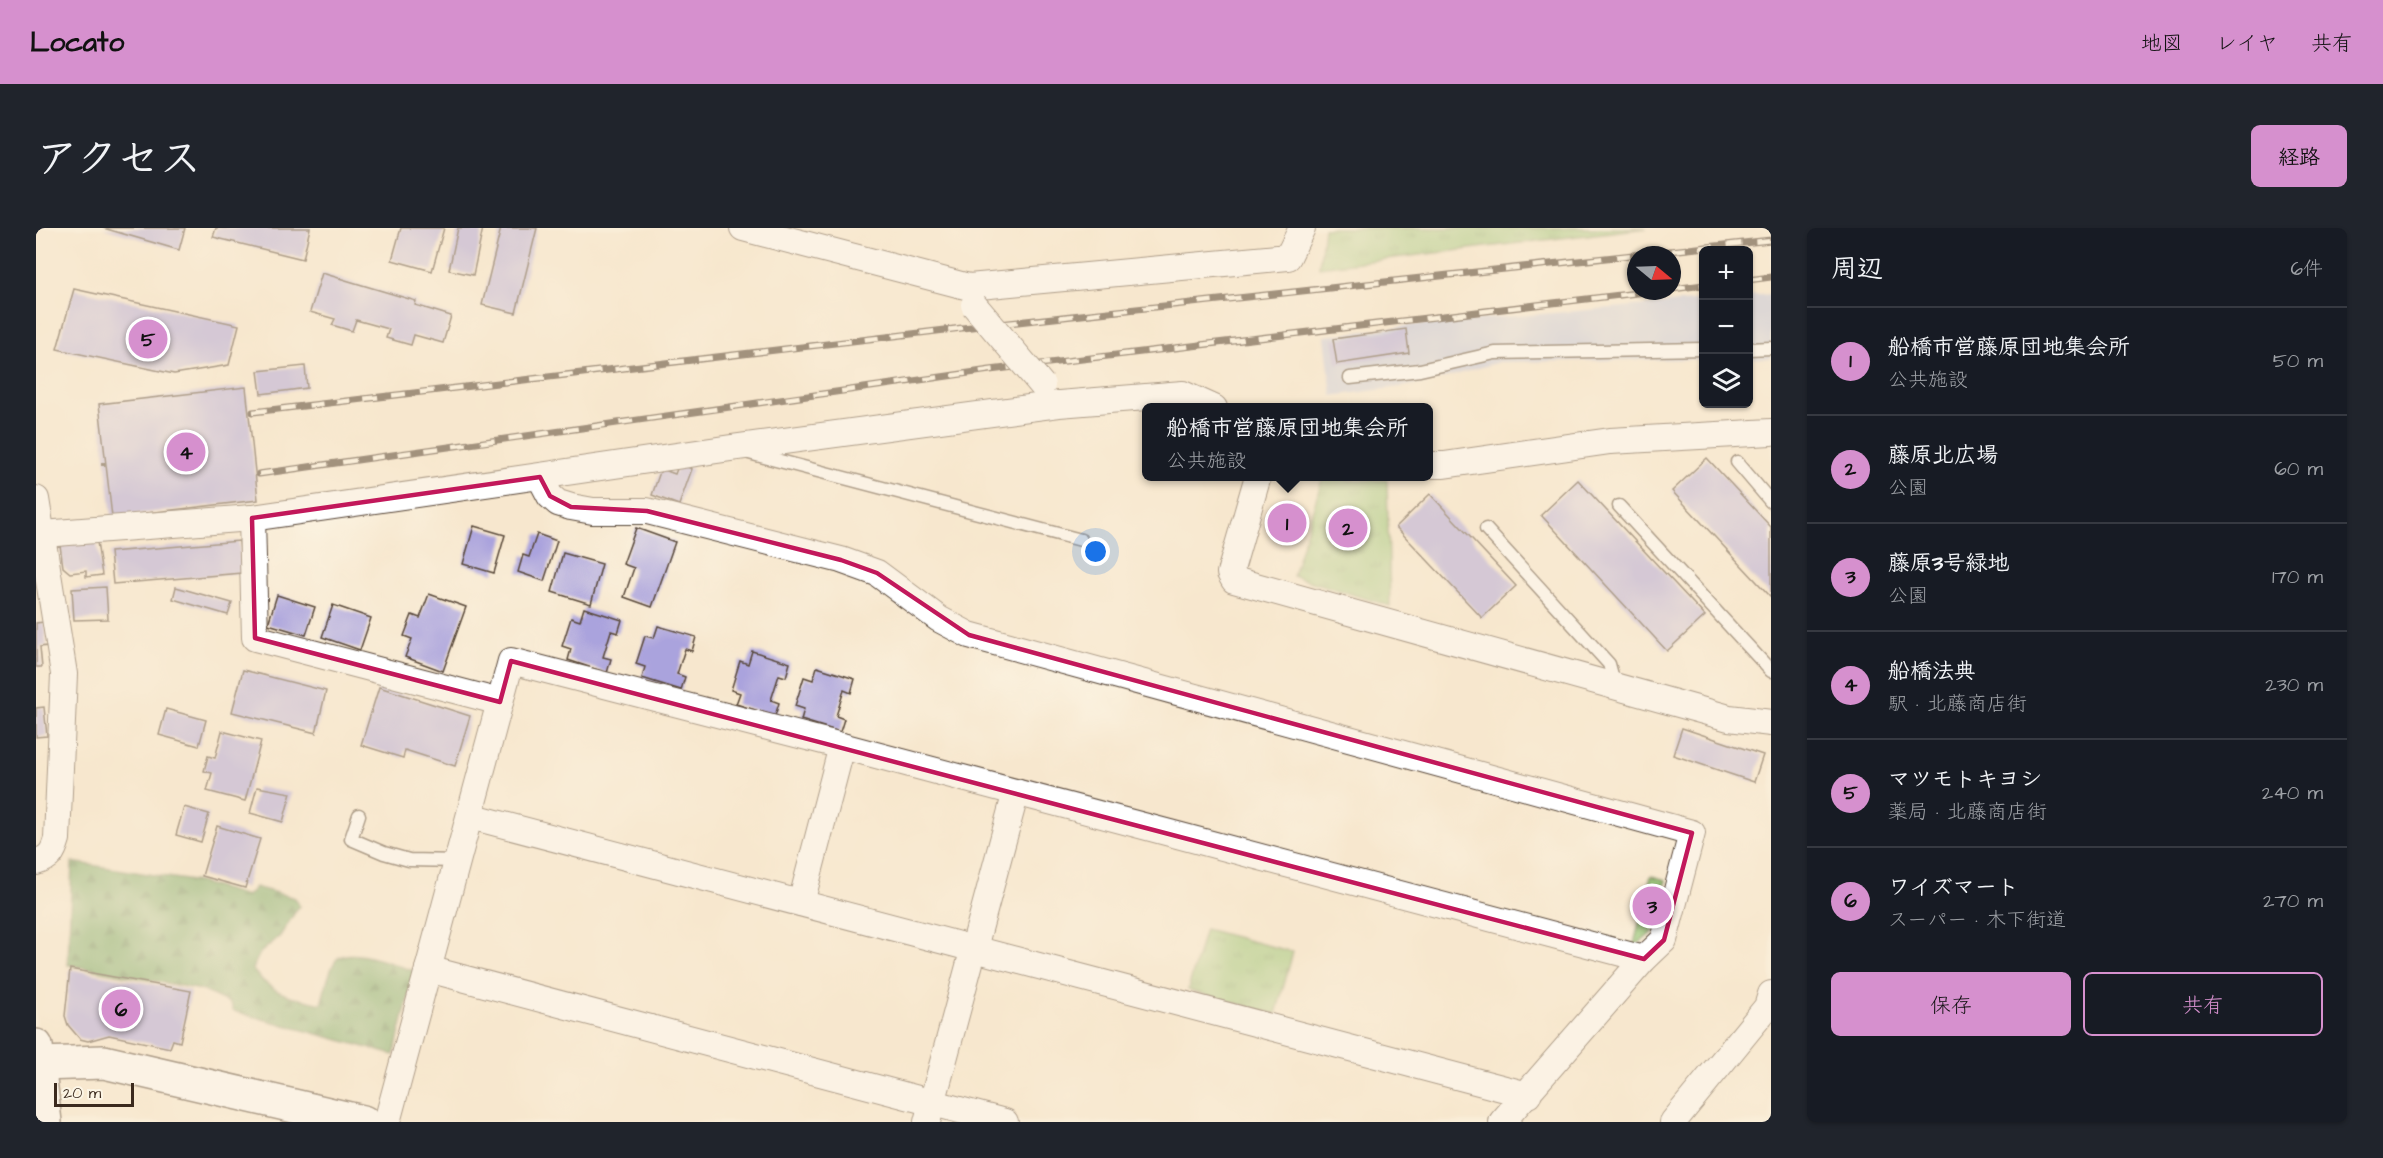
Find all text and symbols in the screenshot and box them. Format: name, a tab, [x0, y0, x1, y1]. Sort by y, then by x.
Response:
text: Locato	[30, 23, 124, 62]
text: 地図	[2141, 29, 2183, 58]
text: レイヤ	[2216, 29, 2278, 58]
text: 共有	[2311, 29, 2353, 58]
button: 経路	[2251, 125, 2347, 187]
text: アクセス	[36, 131, 201, 189]
north arrow	[1627, 246, 1681, 300]
map controls	[1699, 246, 1753, 408]
button: +	[1699, 246, 1753, 300]
text: 周辺	[1831, 251, 1883, 287]
text: 6件	[2290, 255, 2323, 283]
button: −	[1699, 300, 1753, 354]
pin: 5	[128, 316, 168, 362]
text: 船橋市営藤原団地集会所	[1888, 332, 2130, 363]
text: 1	[1849, 347, 1852, 375]
text: 50 m	[2273, 347, 2323, 375]
button: layers	[1699, 354, 1753, 408]
text: 公共施設	[1888, 366, 1968, 394]
popup	[1142, 403, 1433, 481]
text: 船橋市営藤原団地集会所	[1166, 413, 1409, 444]
pin: 4	[166, 430, 206, 474]
text: 藤原北広場	[1888, 440, 1998, 471]
text: 公共施設	[1166, 447, 1246, 475]
text: 2	[1845, 455, 1856, 483]
text: 60 m	[2274, 455, 2323, 483]
text: 公園	[1888, 474, 1928, 502]
pin: 1	[1268, 500, 1306, 546]
pin: 2	[1328, 506, 1368, 550]
your location	[1081, 537, 1110, 566]
text: 藤原3号緑地	[1888, 548, 2009, 579]
text: 3	[1845, 563, 1856, 591]
text: 170 m	[2272, 563, 2323, 591]
text: 公園	[1888, 582, 1928, 610]
text: 船橋法典	[1888, 656, 1976, 687]
text: 4	[1844, 671, 1857, 699]
text: 230 m	[2265, 671, 2323, 699]
text: 駅 · 北藤商店街	[1888, 690, 2027, 718]
text: マツモトキヨシ	[1888, 764, 2042, 795]
text: 5	[1843, 779, 1858, 807]
text: 240 m	[2262, 779, 2323, 807]
text: 薬局 · 北藤商店街	[1888, 798, 2047, 826]
text: ワイズマート	[1888, 872, 2019, 903]
pin: 3	[1632, 884, 1672, 928]
text: 6	[1844, 887, 1857, 915]
text: 270 m	[2263, 887, 2323, 915]
text: スーパー · 木下街道	[1888, 906, 2066, 934]
button: 保存	[1831, 972, 2071, 1036]
button: 共有	[2083, 972, 2323, 1036]
pin: 6	[102, 986, 140, 1032]
scale bar	[54, 1080, 134, 1108]
text: 20 m	[63, 1082, 101, 1104]

